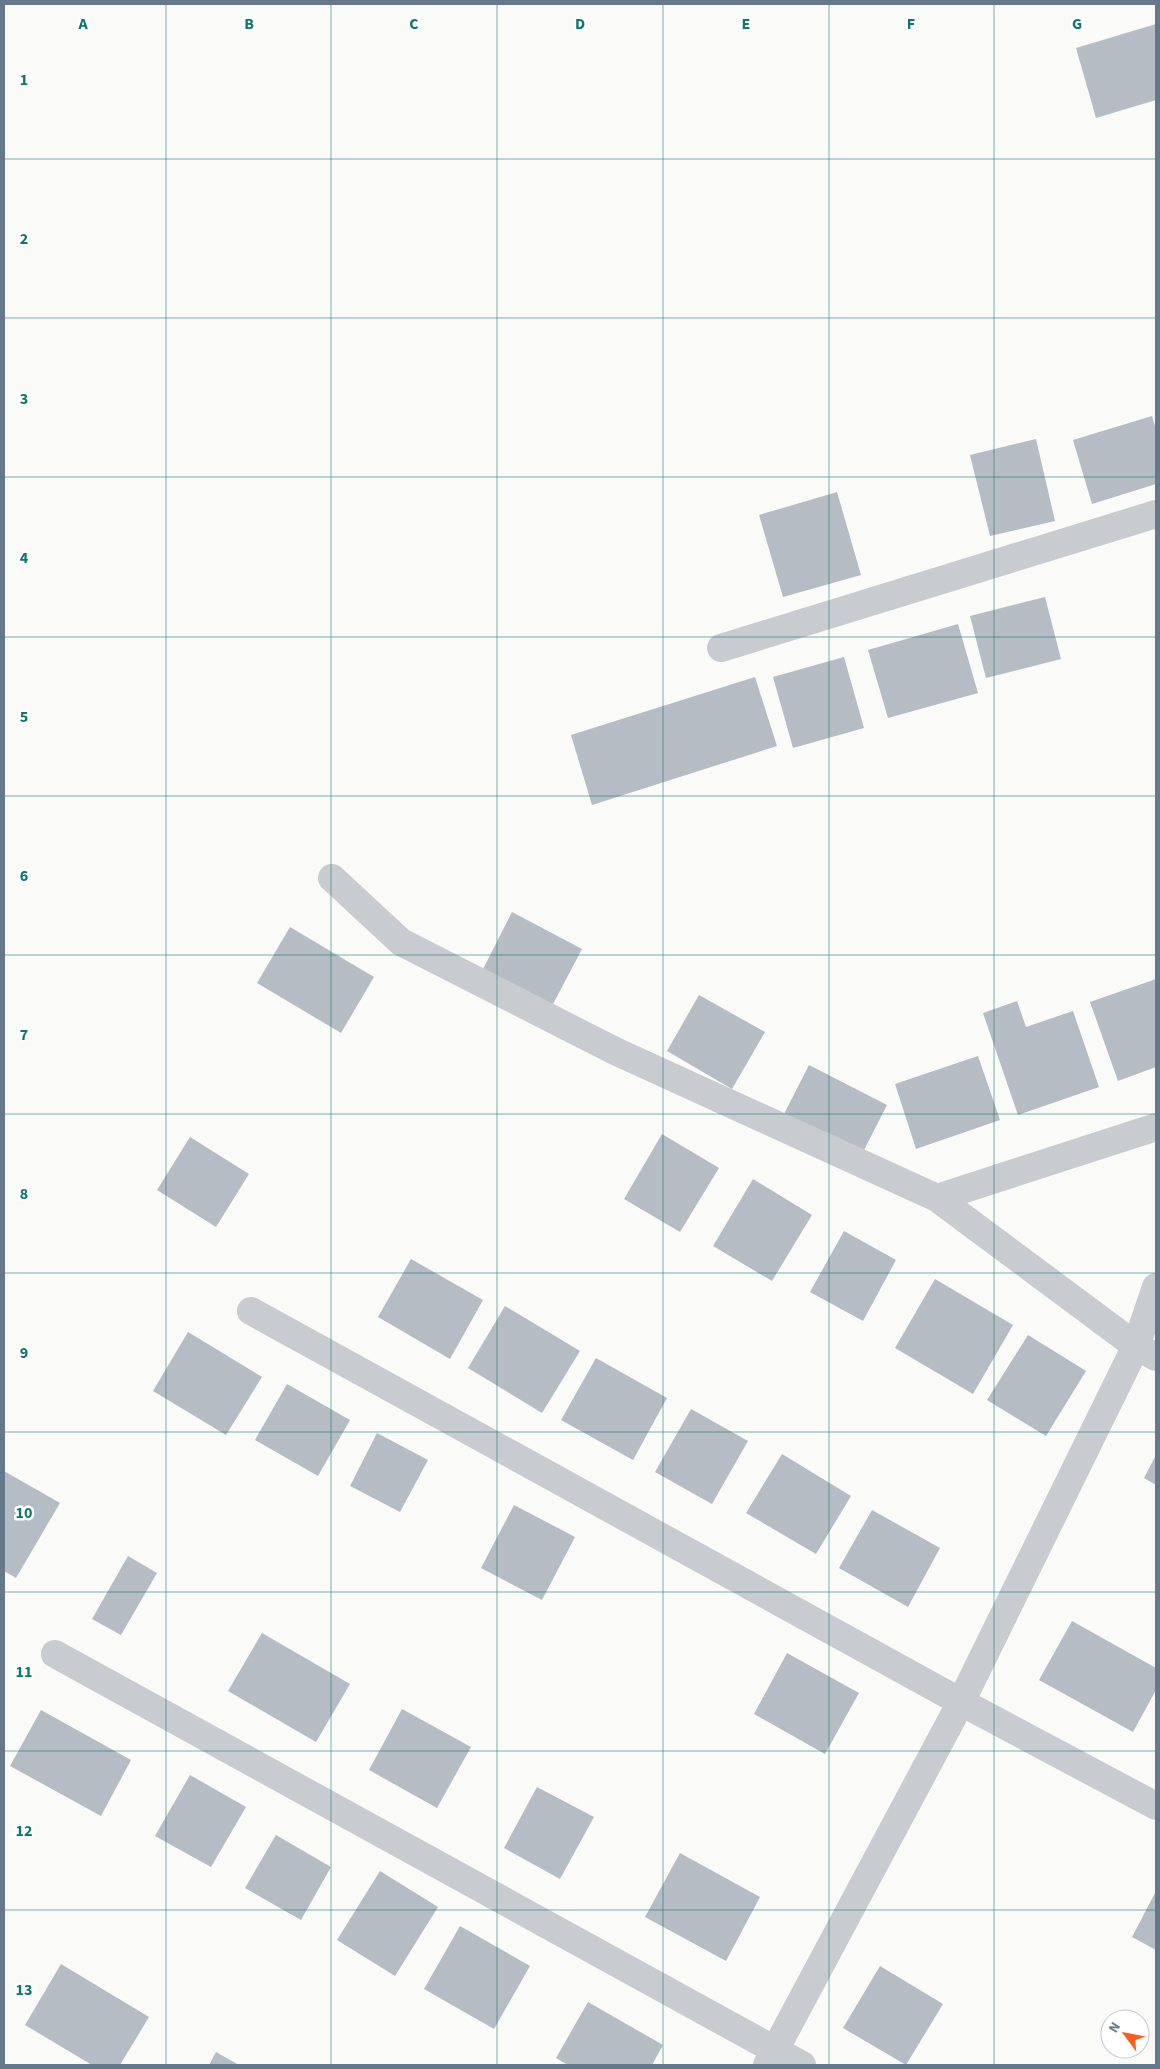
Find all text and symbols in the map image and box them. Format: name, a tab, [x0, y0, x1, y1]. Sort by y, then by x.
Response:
text: A	[77, 13, 88, 35]
text: B	[244, 13, 254, 35]
text: C	[409, 13, 419, 35]
text: D	[575, 13, 585, 35]
text: E	[742, 13, 750, 35]
text: F	[907, 13, 915, 35]
text: G	[1072, 13, 1082, 35]
text: 1	[20, 69, 28, 91]
text: 2	[20, 228, 28, 250]
text: 3	[20, 388, 28, 410]
text: 4	[20, 547, 29, 569]
text: 5	[20, 706, 28, 728]
text: 6	[20, 865, 28, 887]
text: 7	[20, 1024, 28, 1046]
text: 8	[20, 1183, 28, 1205]
text: 9	[20, 1342, 28, 1364]
text: 10	[16, 1502, 32, 1524]
text: 11	[16, 1661, 32, 1683]
text: 12	[16, 1820, 32, 1842]
text: 13	[16, 1979, 32, 2001]
north arrow	[1100, 2009, 1150, 2059]
text: N	[1104, 2018, 1126, 2037]

